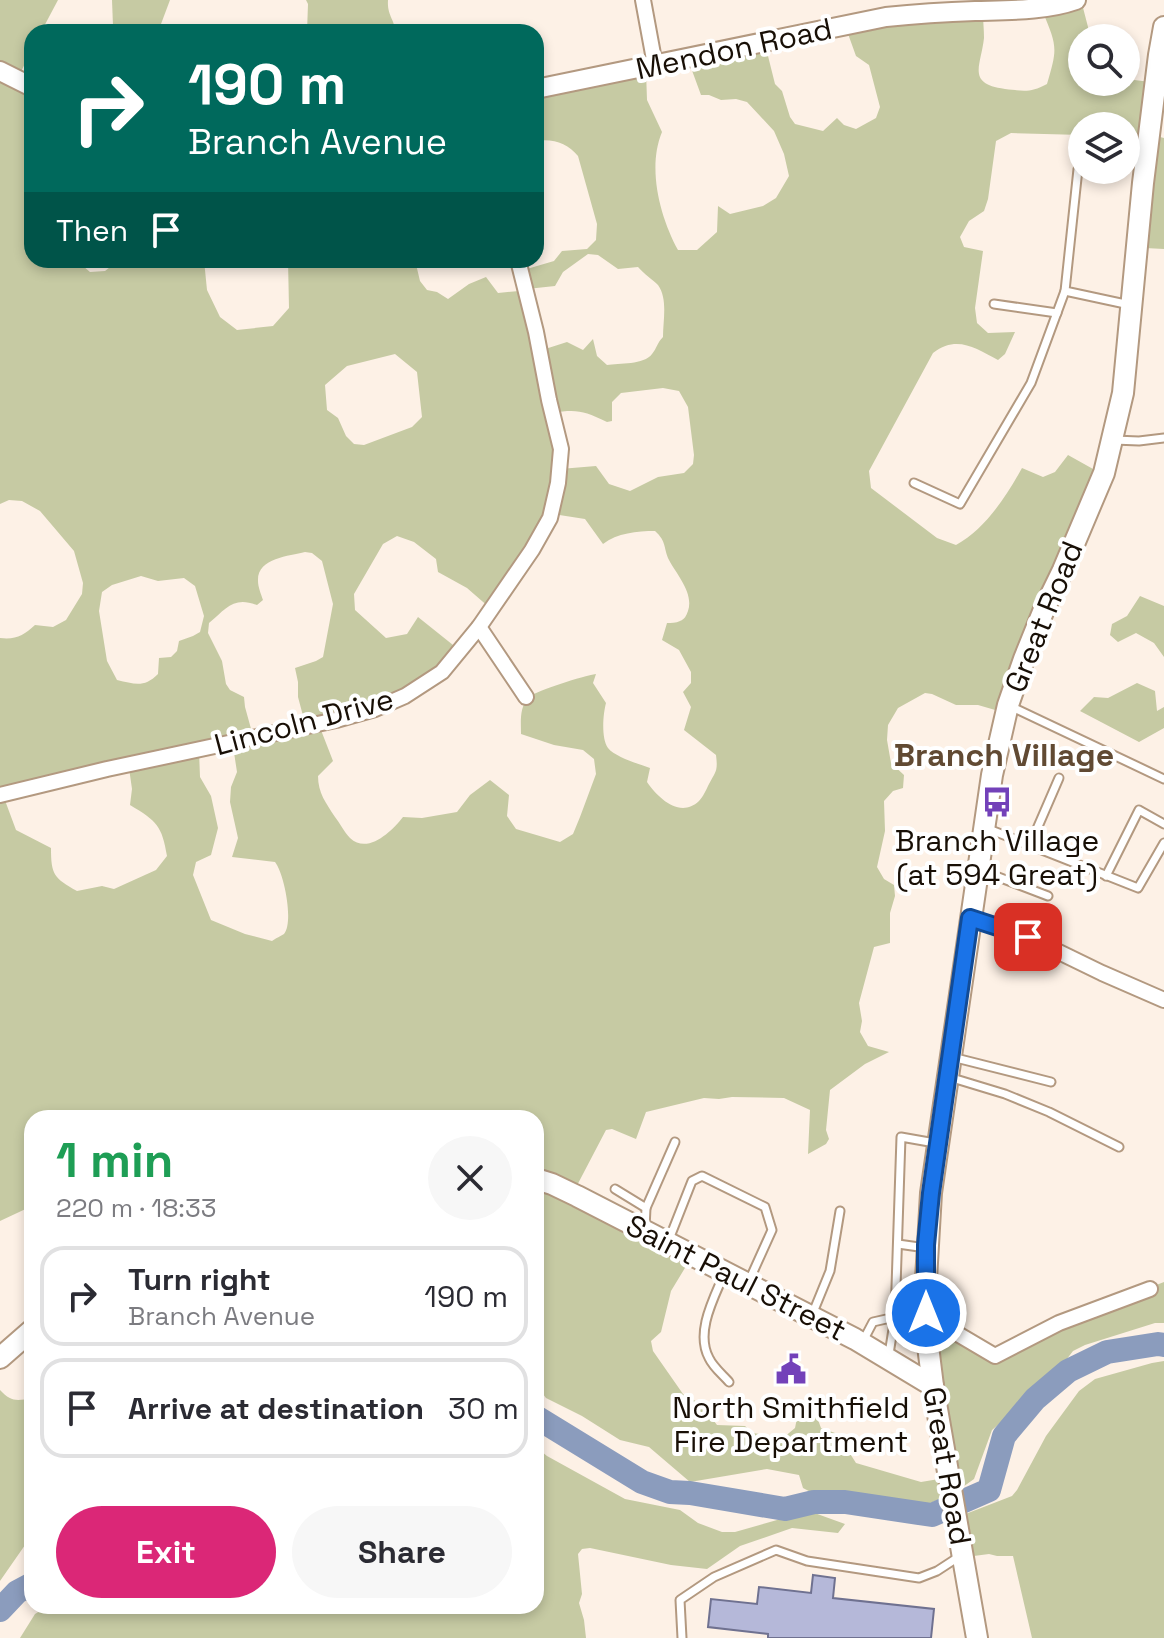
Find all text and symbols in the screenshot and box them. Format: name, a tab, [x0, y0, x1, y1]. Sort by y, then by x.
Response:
street label: Mendon Road	[632, 9, 836, 88]
map controls	[1068, 24, 1140, 184]
button: search	[1068, 24, 1140, 96]
text: 190 m	[188, 49, 346, 120]
icon: right	[56, 56, 160, 160]
button: layers	[1068, 112, 1140, 184]
text: Branch Avenue	[188, 119, 447, 165]
icon: arrive	[144, 208, 188, 252]
text: Then	[56, 211, 128, 250]
street label: Great Road	[996, 535, 1092, 698]
street label: Lincoln Drive	[210, 679, 398, 764]
district label: Branch Village	[894, 735, 1114, 775]
bus stop icon: Branch Village (at 594 Great)	[980, 785, 1014, 819]
place label: Branch Village (at 594 Great)	[895, 821, 1099, 894]
pin	[994, 903, 1062, 971]
icon: arrive	[1006, 915, 1050, 959]
text: 1 min	[56, 1130, 173, 1191]
button: close	[428, 1136, 512, 1220]
text: 220 m · 18:33	[56, 1191, 216, 1225]
street label: Saint Paul Street	[620, 1205, 853, 1350]
text: Turn right	[128, 1260, 271, 1299]
position arrow	[884, 1271, 968, 1355]
icon: right	[60, 1274, 104, 1318]
text: 190 m	[424, 1277, 508, 1316]
text: Branch Avenue	[128, 1299, 315, 1333]
public building icon: North Smithfield Fire Department	[774, 1352, 808, 1386]
street label: Great Road	[914, 1384, 981, 1548]
icon: arrive	[60, 1386, 104, 1430]
place label: North Smithfield Fire Department	[672, 1388, 910, 1461]
text: Arrive at destination	[128, 1389, 424, 1428]
text: 30 m	[448, 1389, 519, 1428]
button: Exit	[56, 1506, 276, 1598]
button: Share	[292, 1506, 512, 1598]

